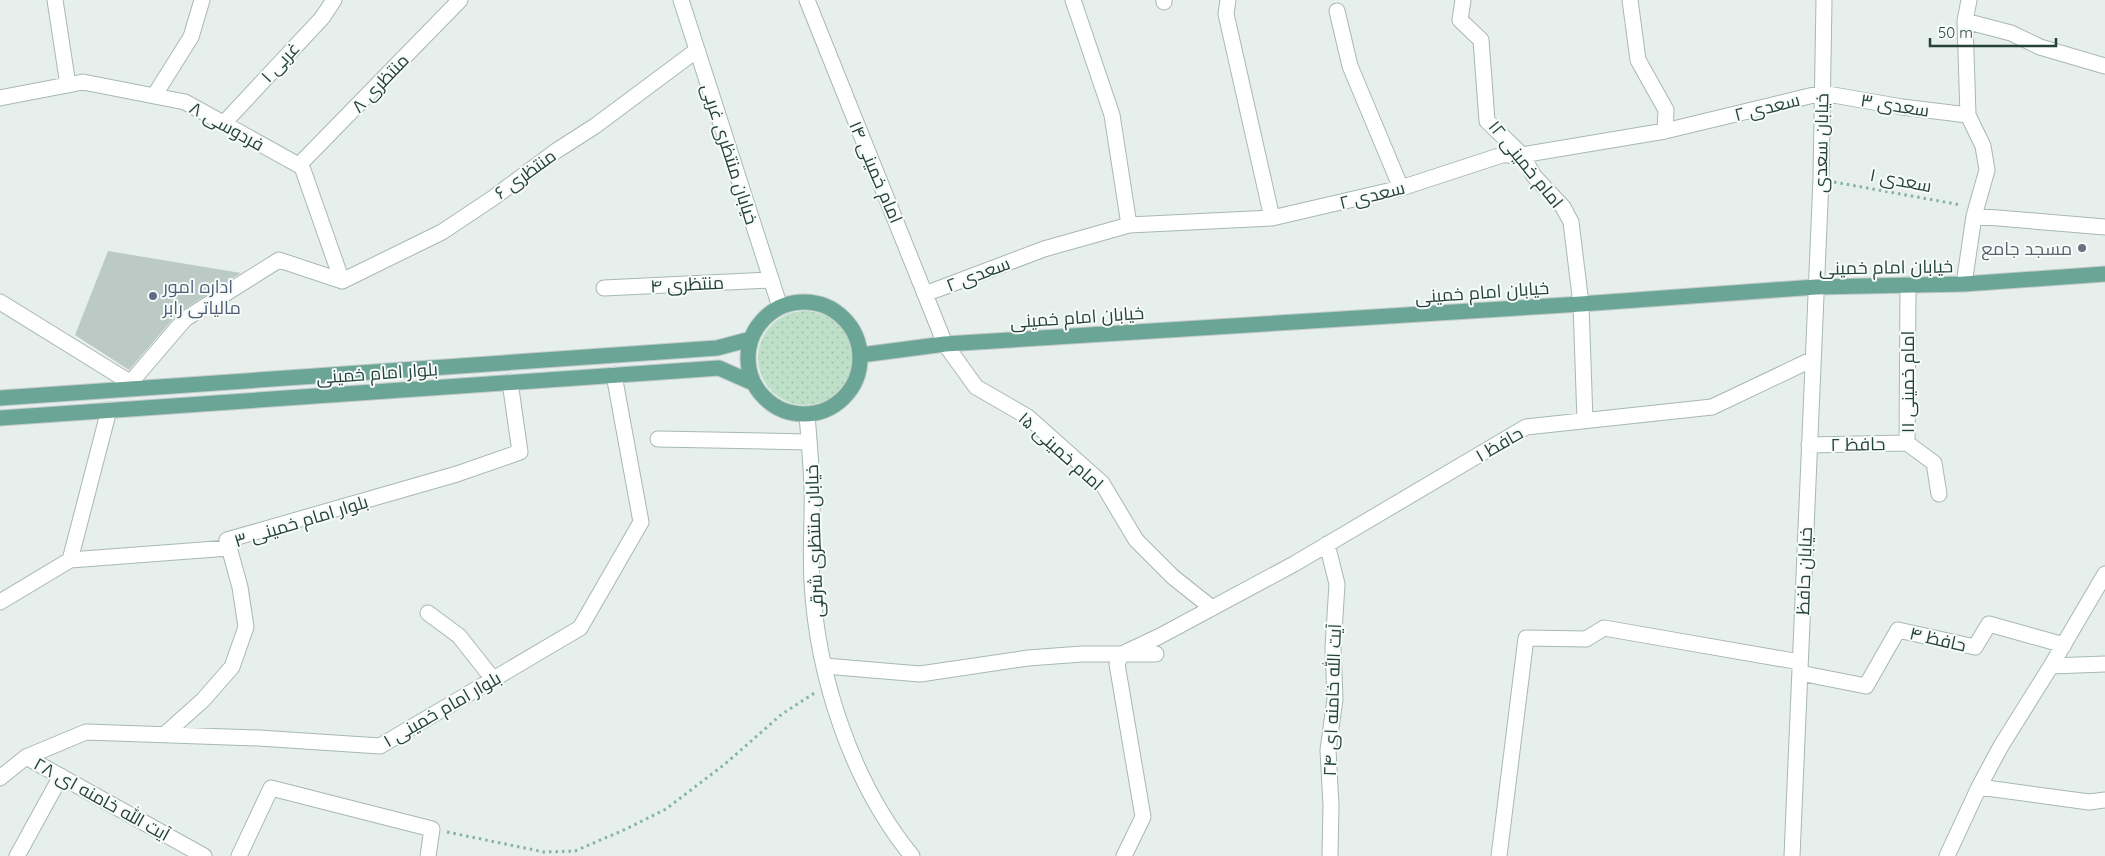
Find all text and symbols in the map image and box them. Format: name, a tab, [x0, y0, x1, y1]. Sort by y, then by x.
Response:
scale bar	[1930, 15, 2056, 47]
text: 50 m	[1938, 23, 1973, 42]
street label: غربی ۱	[255, 37, 305, 87]
street label: منتظری ۸	[346, 49, 414, 117]
street label: خیابان منتظری غربی	[696, 81, 764, 227]
street label: سعدی ۲	[1732, 88, 1802, 126]
street label: سعدی ۳	[1859, 88, 1931, 122]
street label: خیابان سعدی	[1809, 93, 1833, 193]
street label: فردوسی ۸	[186, 96, 268, 156]
street label: امام خمینی ۱۲	[1483, 115, 1568, 213]
street label: امام خمینی ۱۴	[843, 117, 908, 227]
street label: منتظری ۶	[490, 144, 560, 204]
street label: سعدی ۱	[1868, 163, 1934, 197]
street label: سعدی ۲	[1337, 176, 1407, 214]
place label: مسجد جامع	[1981, 237, 2072, 261]
marker: مسجد جامع	[2076, 242, 2088, 254]
street label: سعدی ۲	[943, 251, 1013, 297]
street label: خیابان امام خمینی	[1819, 254, 1953, 281]
street label: منتظری ۴	[649, 271, 725, 297]
place label: اداره امور مالیاتی رابر	[162, 275, 241, 319]
street label: خیابان امام خمینی	[1414, 276, 1550, 309]
marker: اداره امور مالیاتی رابر	[147, 290, 159, 302]
street label: خیابان امام خمینی	[1009, 301, 1145, 334]
street label: امام خمینی ۱۱	[1896, 331, 1920, 433]
street label: بلوار امام خمینی	[315, 357, 439, 390]
street label: امام خمینی ۱۵	[1013, 407, 1108, 496]
street label: حافظ ۱	[1471, 421, 1527, 467]
street label: حافظ ۲	[1830, 432, 1886, 456]
street label: خیابان منتظری شرقی	[800, 464, 828, 618]
street label: بلوار امام خمینی ۳	[231, 490, 371, 553]
street label: خیابان حافظ	[1791, 527, 1817, 615]
street label: حافظ ۴	[1907, 621, 1969, 657]
street label: آیت الله خامنه ای ۲۴	[1318, 623, 1346, 777]
street label: بلوار امام خمینی ۱	[379, 666, 506, 753]
street label: آیت الله خامنه ای ۲۸	[30, 752, 174, 846]

